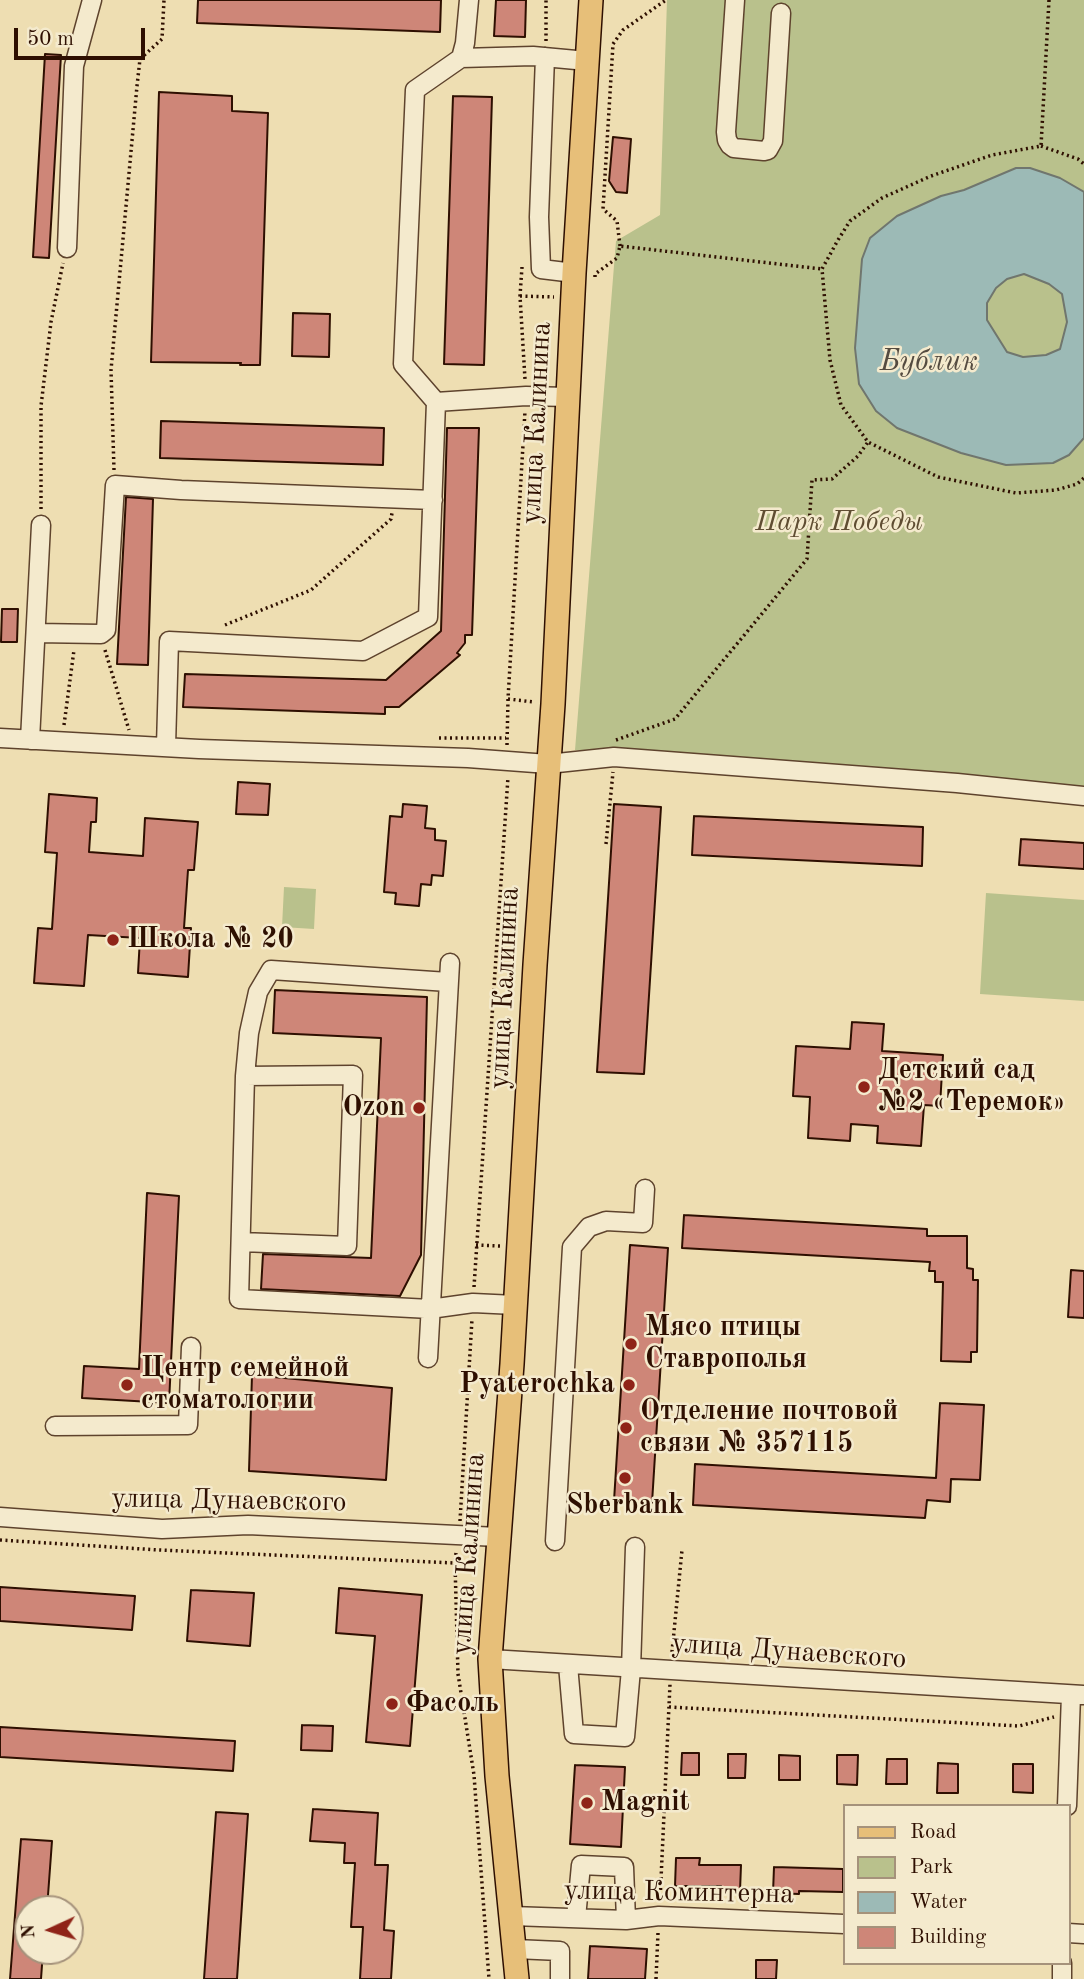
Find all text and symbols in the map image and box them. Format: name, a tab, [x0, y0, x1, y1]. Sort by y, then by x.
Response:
scale bar	[18, 14, 149, 58]
text: 50 m	[27, 29, 74, 50]
street label: улица Калинина	[515, 321, 559, 525]
water label: Бублик	[880, 344, 978, 380]
park label: Парк Победы	[755, 506, 923, 540]
street label: улица Калинина	[483, 886, 527, 1090]
place label: Школа № 20	[127, 923, 294, 957]
marker: Школа № 20	[105, 932, 121, 948]
place label: Детский сад №2 «Теремок»	[878, 1054, 1066, 1120]
marker: Детский сад №2 «Теремок»	[856, 1079, 872, 1095]
place label: Ozon	[343, 1091, 405, 1125]
marker: Ozon	[411, 1100, 427, 1116]
place label: Мясо птицы Ставрополья	[645, 1311, 807, 1377]
marker: Мясо птицы Ставрополья	[623, 1336, 639, 1352]
place label: Центр cемейной cтоматологии	[141, 1352, 349, 1418]
place label: Pyaterochka	[459, 1368, 615, 1402]
marker: Центр cемейной cтоматологии	[119, 1377, 135, 1393]
marker: Pyaterochka	[621, 1377, 637, 1393]
place label: Отделение почтовой связи № 357115	[640, 1395, 898, 1461]
marker: Отделение почтовой связи № 357115	[618, 1420, 634, 1436]
street label: улица Калинина	[445, 1452, 493, 1656]
marker: Sberbank	[617, 1470, 633, 1486]
street label: улица Дунаевского	[111, 1482, 347, 1520]
place label: Sberbank	[566, 1489, 684, 1523]
street label: улица Дунаевского	[670, 1627, 908, 1677]
place label: Фасоль	[406, 1687, 499, 1721]
marker: Фасоль	[384, 1696, 400, 1712]
place label: Magnit	[601, 1786, 690, 1820]
marker: Magnit	[579, 1795, 595, 1811]
legend	[842, 1804, 1070, 1965]
text: Road	[910, 1822, 957, 1843]
text: Park	[910, 1857, 953, 1878]
street label: улица Коминтерна	[564, 1874, 794, 1912]
text: Water	[910, 1892, 967, 1913]
north arrow	[14, 1895, 84, 1965]
text: N	[20, 1923, 40, 1939]
text: Building	[910, 1927, 986, 1948]

